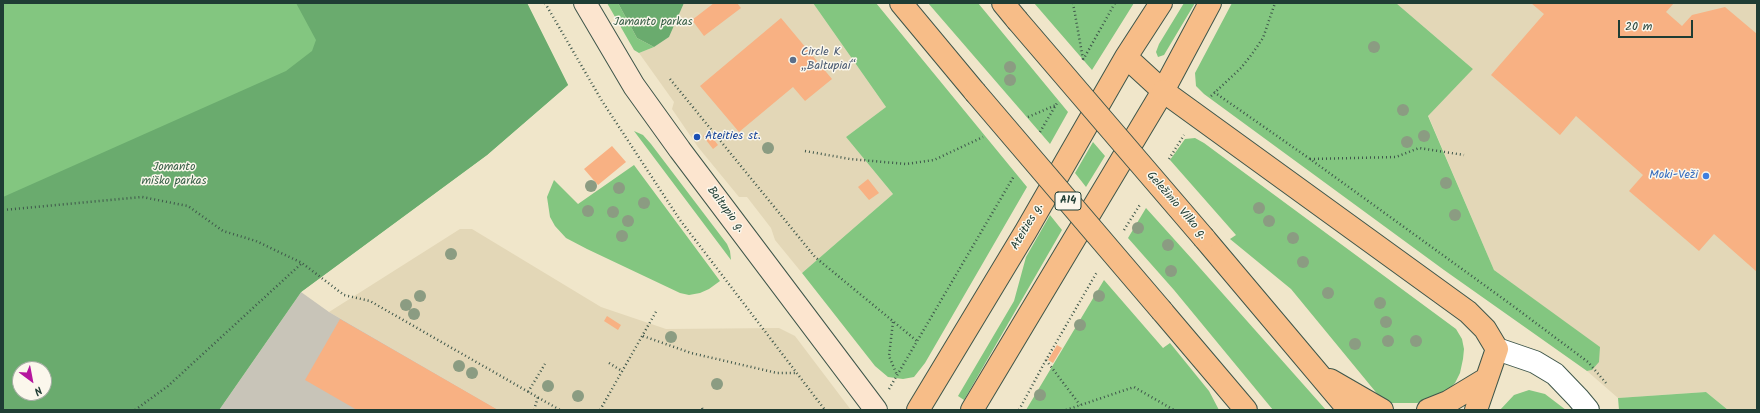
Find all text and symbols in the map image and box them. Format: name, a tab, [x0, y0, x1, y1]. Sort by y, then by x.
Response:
scale bar	[1620, 12, 1695, 38]
park label: Jamanto parkas	[613, 16, 693, 30]
text: 20 m	[1625, 17, 1652, 36]
place label: Circle K „Baltupiai“	[801, 46, 856, 74]
marker: Circle K „Baltupiai“	[788, 55, 798, 65]
place label: Ateities st.	[705, 130, 761, 144]
marker: Ateities st.	[692, 132, 702, 142]
park label: Jomanto miško parkas	[141, 161, 207, 189]
street label: Geležinio Vilko g.	[1143, 169, 1209, 243]
place label: Moki-Veži	[1649, 169, 1698, 183]
marker: Moki-Veži	[1701, 171, 1711, 181]
street label: Baltupio g.	[703, 184, 747, 236]
road number: A14	[1055, 192, 1081, 210]
street label: Ateities g.	[1009, 201, 1047, 253]
north arrow	[12, 361, 52, 401]
text: N	[30, 381, 46, 400]

